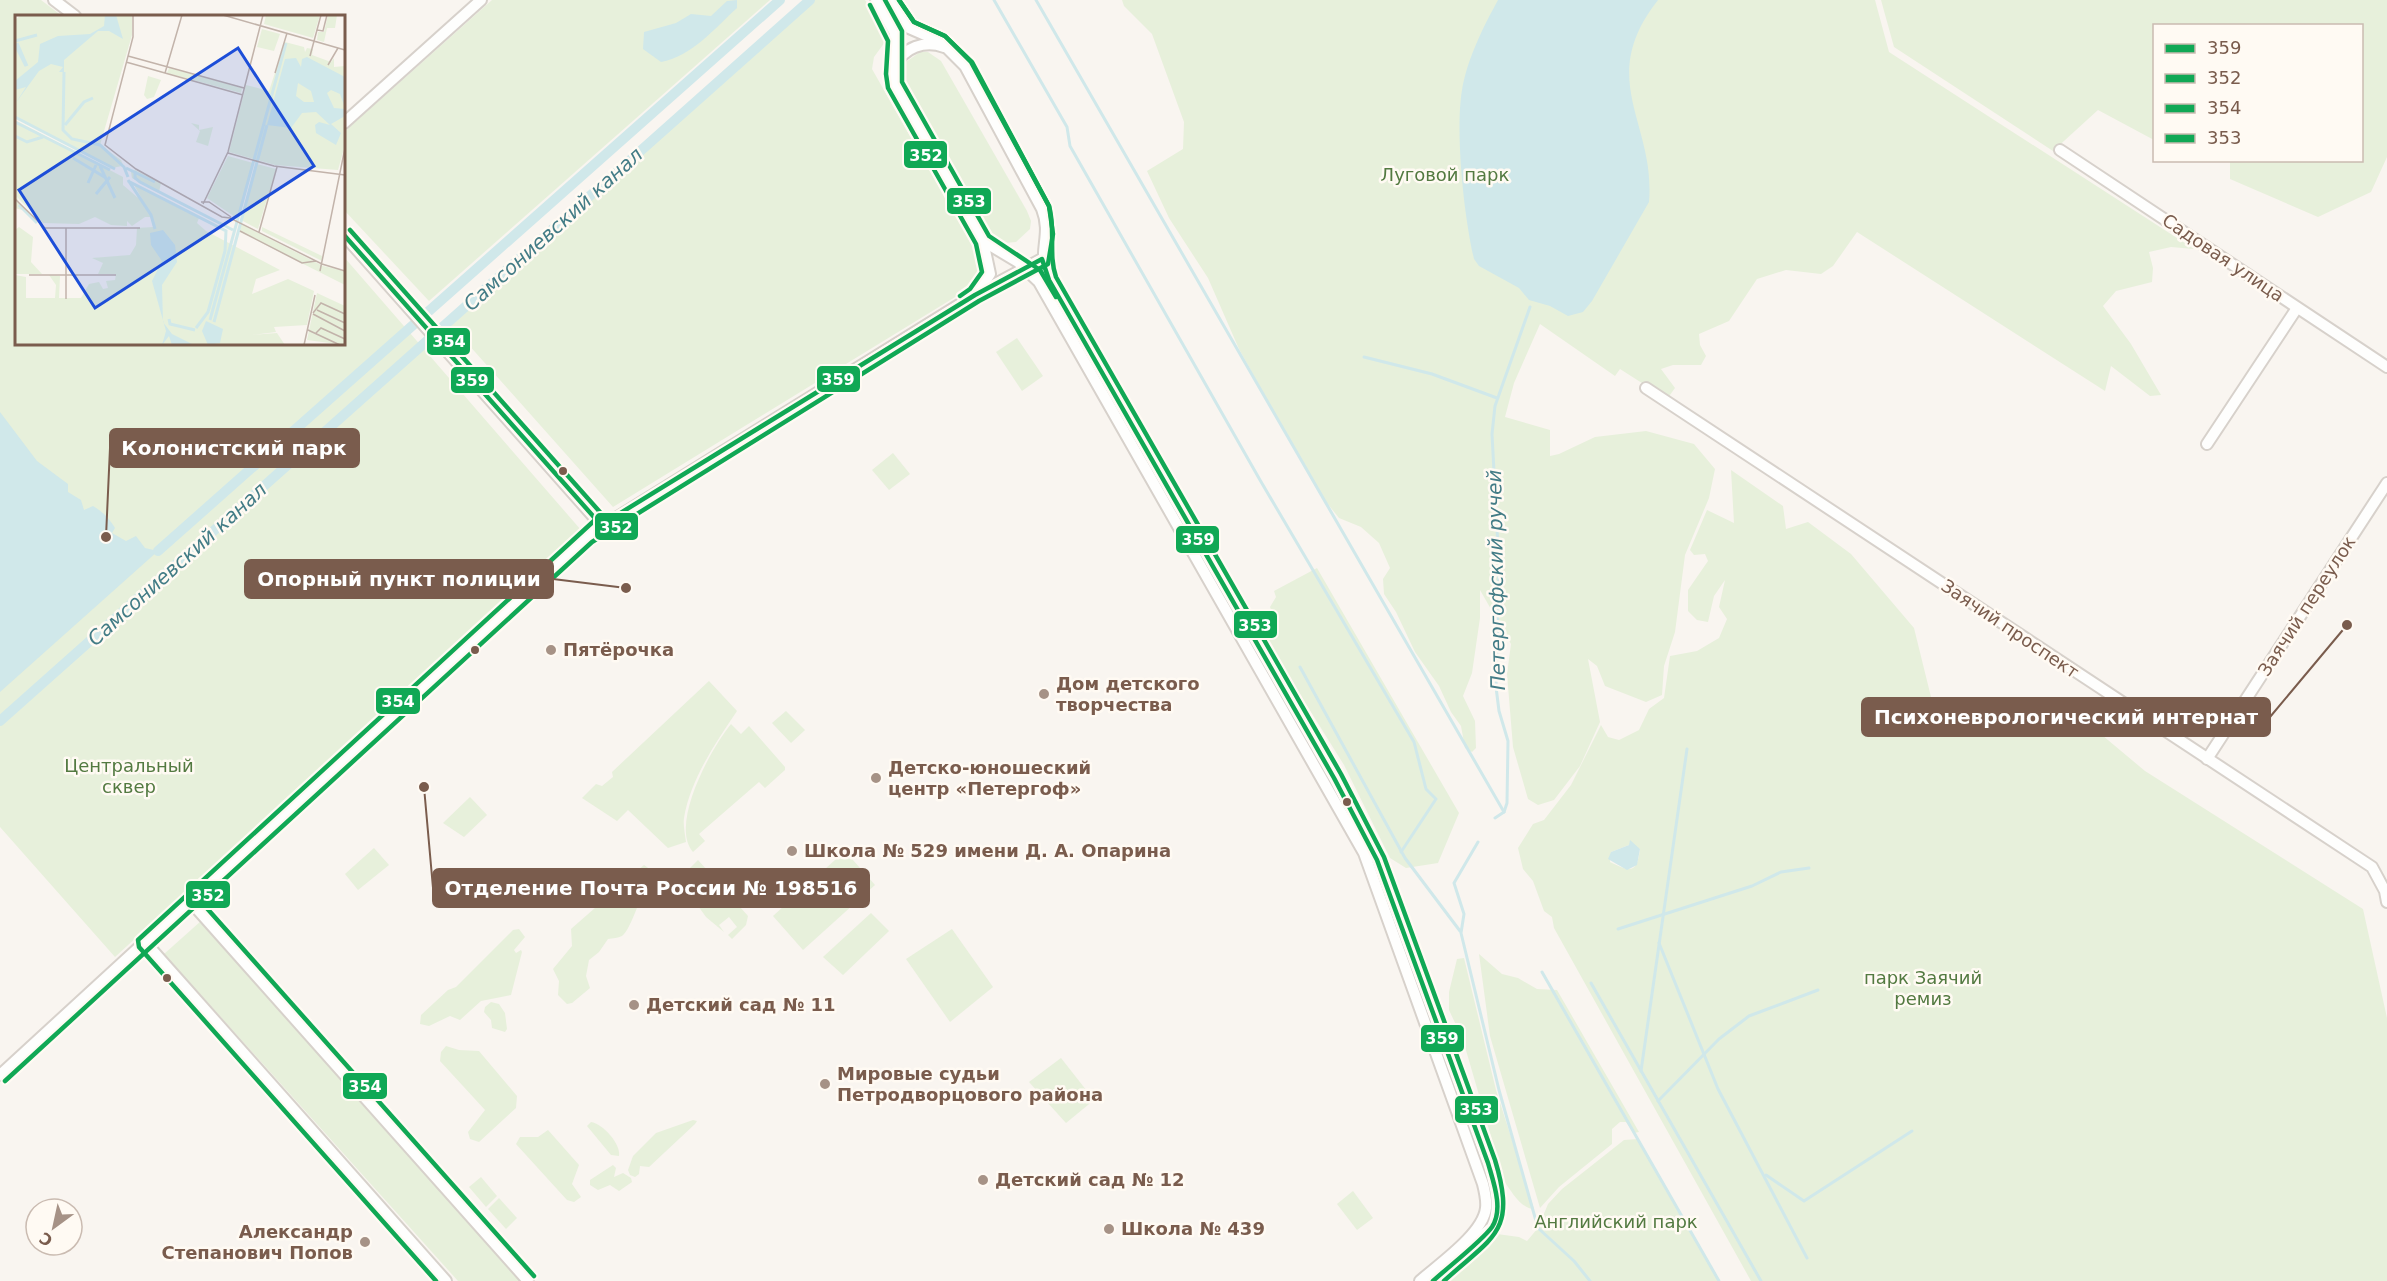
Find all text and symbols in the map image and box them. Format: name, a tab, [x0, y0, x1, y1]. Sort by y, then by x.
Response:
inset map	[15, 15, 345, 345]
legend	[2153, 24, 2363, 162]
text: 359	[2207, 37, 2241, 58]
text: 352	[2207, 67, 2241, 88]
text: 354	[2207, 97, 2241, 118]
text: 353	[2207, 127, 2241, 148]
line badge: 352	[903, 140, 948, 169]
water label: Самсониевский канал	[459, 142, 648, 316]
text: 352	[909, 146, 943, 165]
park label: Луговой парк	[1381, 164, 1510, 185]
line badge: 353	[946, 187, 992, 215]
text: 353	[952, 192, 986, 211]
street label: Садовая улица	[2158, 209, 2288, 306]
line badge: 354	[426, 327, 471, 356]
text: 354	[432, 332, 466, 351]
line badge: 359	[816, 365, 861, 393]
line badge: 359	[450, 366, 495, 394]
text: 359	[821, 370, 855, 389]
text: 359	[455, 371, 489, 390]
callout: Колонистский парк	[110, 429, 359, 467]
text: Колонистский парк	[121, 436, 347, 460]
unlabelled marker	[557, 465, 569, 477]
water label: Петергофский ручей	[1482, 469, 1510, 691]
water label: Самсониевский канал	[83, 477, 272, 651]
line badge: 352	[594, 512, 639, 541]
text: 352	[599, 518, 633, 537]
line badge: 359	[1175, 525, 1220, 554]
text: 359	[1181, 530, 1215, 549]
street label: Заячий переулок	[2254, 532, 2360, 680]
callout: Опорный пункт полиции	[245, 560, 553, 598]
text: Опорный пункт полиции	[257, 567, 541, 591]
street label: Заячий проспект	[1937, 575, 2083, 682]
line badge: 353	[1233, 610, 1278, 639]
text: 353	[1238, 616, 1272, 635]
place label: Пятёрочка	[563, 639, 674, 660]
marker: Пятёрочка	[544, 643, 558, 657]
unlabelled marker	[469, 644, 481, 656]
place label: Дом детского творчества	[1056, 673, 1200, 715]
line badge: 354	[375, 687, 421, 715]
marker: Дом детского творчества	[1037, 687, 1051, 701]
text: 354	[381, 692, 415, 711]
callout: Психоневрологический интернат	[1862, 698, 2270, 736]
text: Психоневрологический интернат	[1874, 705, 2258, 729]
park label: Центральный сквер	[64, 755, 194, 797]
place label: Детско-юношеский центр «Петергоф»	[888, 757, 1091, 799]
marker: Детско-юношеский центр «Петергоф»	[869, 771, 883, 785]
unlabelled marker	[1341, 796, 1353, 808]
place label: Школа № 529 имени Д. А. Опарина	[804, 840, 1171, 861]
marker: Школа № 529 имени Д. А. Опарина	[785, 844, 799, 858]
callout: Отделение Почта России № 198516	[433, 869, 869, 907]
text: Отделение Почта России № 198516	[445, 876, 857, 900]
line badge: 352	[185, 880, 231, 909]
text: 352	[191, 886, 225, 905]
park label: парк Заячий ремиз	[1864, 967, 1982, 1009]
unlabelled marker	[161, 972, 173, 984]
place label: Детский сад № 11	[646, 994, 836, 1015]
marker: Детский сад № 11	[627, 998, 641, 1012]
line badge: 359	[1420, 1024, 1465, 1053]
text: 359	[1425, 1029, 1459, 1048]
place label: Мировые судьи Петродворцового района	[837, 1063, 1103, 1105]
line badge: 354	[342, 1072, 388, 1100]
text: 354	[348, 1077, 382, 1096]
marker: Мировые судьи Петродворцового района	[818, 1077, 832, 1091]
line badge: 353	[1454, 1095, 1499, 1124]
text: 353	[1459, 1100, 1493, 1119]
place label: Детский сад № 12	[995, 1169, 1185, 1190]
marker: Детский сад № 12	[976, 1173, 990, 1187]
north arrow	[24, 1197, 84, 1257]
park label: Английский парк	[1534, 1211, 1698, 1232]
place label: Школа № 439	[1121, 1218, 1265, 1239]
place label: Александр Степанович Попов	[162, 1221, 353, 1263]
marker: Школа № 439	[1102, 1222, 1116, 1236]
text: С	[36, 1228, 56, 1250]
marker: Александр Степанович Попов	[358, 1235, 372, 1249]

